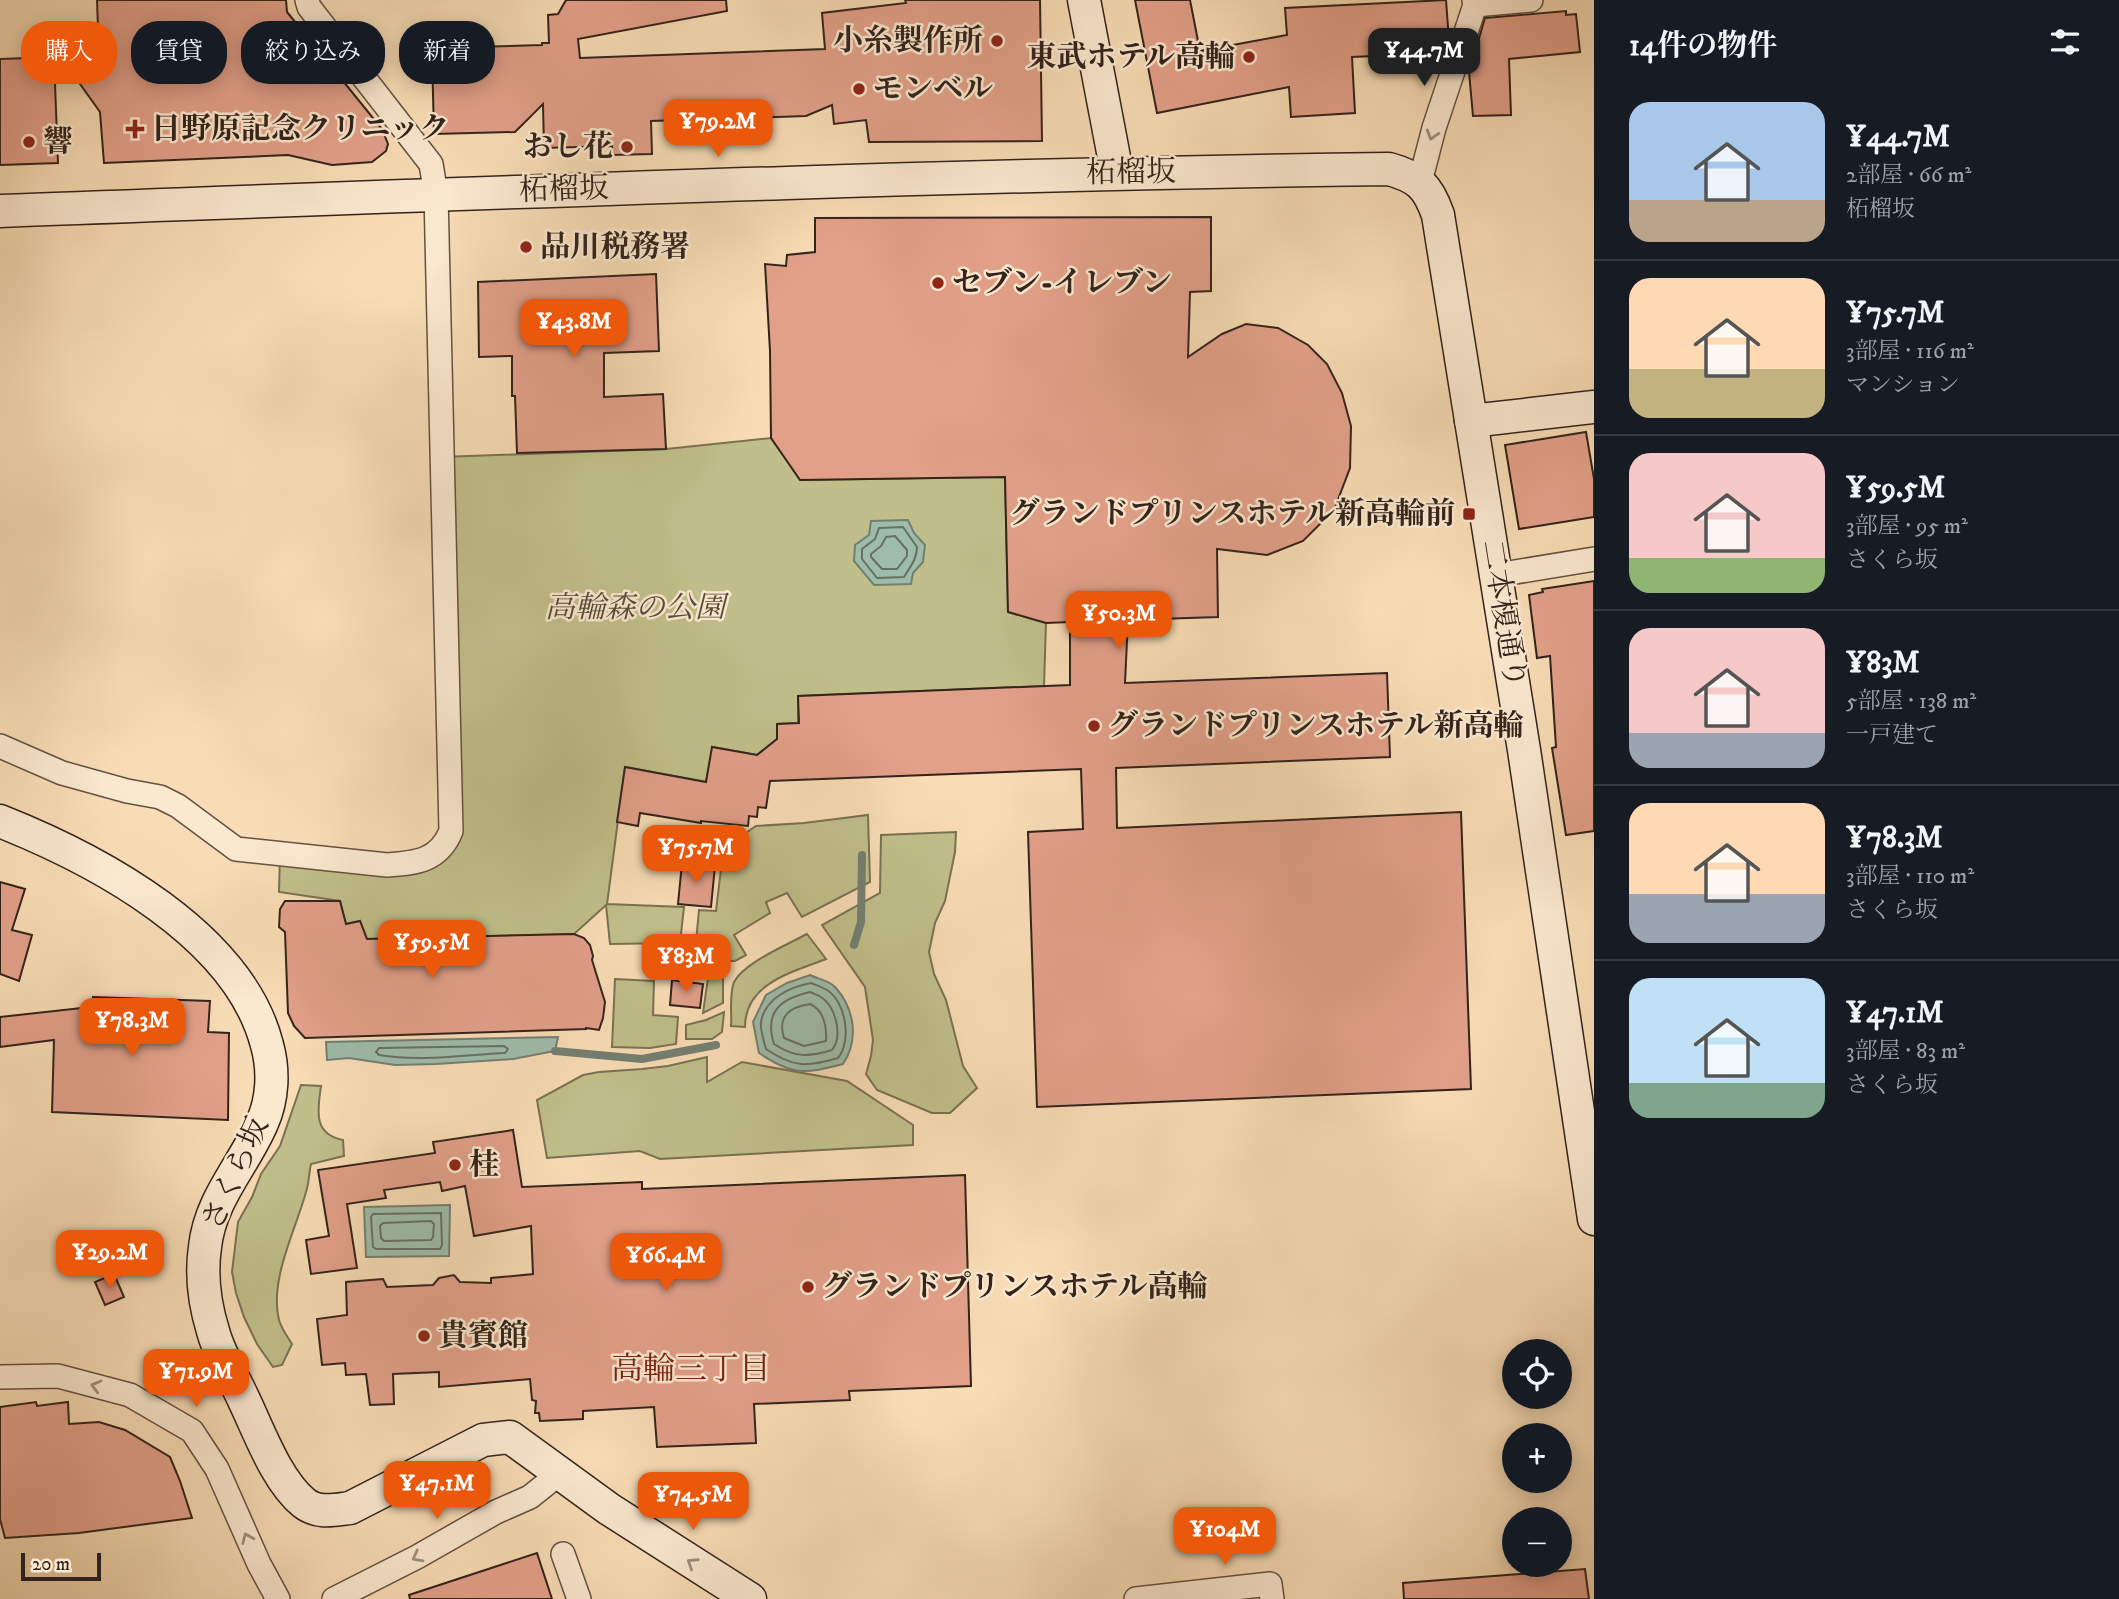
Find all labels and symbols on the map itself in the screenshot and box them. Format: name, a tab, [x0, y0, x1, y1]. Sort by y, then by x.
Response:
place label: 小糸製作所	[833, 23, 983, 60]
pin: ¥44.7M	[1367, 28, 1481, 88]
marker: 小糸製作所	[989, 33, 1005, 49]
place label: 東武ホテル高輪	[1027, 39, 1235, 76]
marker: 東武ホテル高輪	[1241, 49, 1257, 65]
place label: モンベル	[873, 71, 993, 108]
marker: モンベル	[851, 81, 867, 97]
pin: ¥79.2M	[661, 100, 775, 159]
place label: 日野原記念クリニック	[151, 111, 449, 148]
marker: 日野原記念クリニック	[125, 119, 145, 139]
place label: 響	[43, 124, 73, 161]
place label: おし花	[523, 129, 613, 166]
one-way arrow	[1425, 129, 1440, 141]
marker: 響	[21, 134, 37, 150]
marker: おし花	[619, 139, 635, 155]
street label: 柘榴坂	[1086, 154, 1176, 192]
street label: 柘榴坂	[518, 170, 610, 210]
place label: 品川税務署	[540, 229, 690, 266]
marker: 品川税務署	[518, 239, 534, 255]
place label: セブン-イレブン	[952, 265, 1172, 302]
marker: セブン-イレブン	[930, 275, 946, 291]
pin: ¥43.8M	[517, 300, 631, 359]
place label: グランドプリンスホテル新高輪前	[1010, 496, 1455, 533]
marker: グランドプリンスホテル新高輪前	[1461, 506, 1477, 522]
street label: 二本榎通り	[1473, 537, 1533, 691]
park label: 高輪森の公園	[545, 590, 730, 627]
pin: ¥50.3M	[1062, 592, 1176, 651]
place label: グランドプリンスホテル新高輪	[1108, 708, 1524, 745]
marker: グランドプリンスホテル新高輪	[1086, 718, 1102, 734]
pin: ¥75.7M	[639, 826, 753, 885]
pin: ¥59.5M	[375, 920, 489, 980]
pin: ¥83M	[645, 934, 727, 994]
pin: ¥78.3M	[75, 998, 189, 1058]
street label: さくら坂	[195, 1112, 277, 1236]
place label: 桂	[469, 1147, 499, 1184]
marker: 桂	[447, 1157, 463, 1173]
pin: ¥29.2M	[53, 1230, 167, 1290]
pin: ¥66.4M	[609, 1234, 723, 1293]
place label: グランドプリンスホテル高輪	[822, 1269, 1208, 1306]
marker: グランドプリンスホテル高輪	[800, 1279, 816, 1295]
place label: 貴賓館	[438, 1318, 528, 1355]
marker: 貴賓館	[416, 1328, 432, 1344]
pin: ¥71.9M	[139, 1350, 253, 1409]
district label: 高輪三丁目	[611, 1350, 771, 1390]
one-way arrow	[90, 1380, 102, 1394]
pin: ¥47.1M	[380, 1462, 494, 1521]
pin: ¥74.5M	[636, 1472, 750, 1532]
pin: ¥104M	[1176, 1508, 1274, 1567]
one-way arrow	[241, 1533, 255, 1545]
one-way arrow	[412, 1549, 424, 1562]
scale bar	[21, 1550, 102, 1582]
one-way arrow	[687, 1559, 700, 1571]

